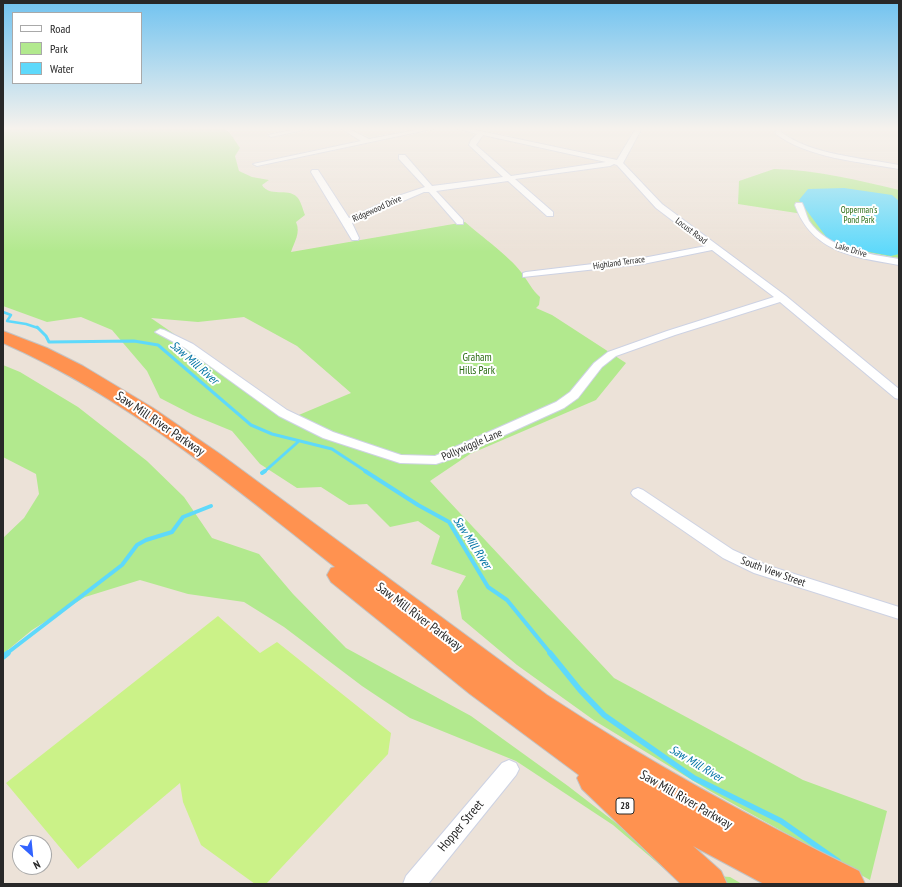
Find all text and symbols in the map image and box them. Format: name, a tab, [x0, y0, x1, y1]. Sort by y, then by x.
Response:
legend	[12, 12, 142, 84]
text: Road	[50, 21, 70, 36]
text: Park	[50, 41, 68, 56]
text: Water	[50, 61, 74, 76]
street label: Ridgewood Drive	[351, 193, 403, 225]
park label: Opperman's Pond Park	[841, 205, 877, 226]
street label: Locust Road	[673, 216, 709, 246]
street label: Lake Drive	[834, 240, 868, 260]
street label: Highland Terrace	[592, 254, 646, 272]
water label: Saw Mill River	[167, 338, 221, 388]
park label: Graham Hills Park	[459, 351, 495, 377]
street label: Saw Mill River Parkway	[113, 388, 207, 460]
street label: Pollywiggle Lane	[440, 426, 504, 464]
water label: Saw Mill River	[450, 514, 494, 572]
street label: South View Street	[739, 554, 807, 590]
street label: Saw Mill River Parkway	[373, 579, 465, 655]
water label: Saw Mill River	[667, 743, 725, 785]
street label: Saw Mill River Parkway	[637, 767, 735, 833]
street label: Hopper Street	[435, 797, 487, 855]
road number: 28	[616, 798, 634, 814]
north arrow	[12, 835, 52, 875]
text: N	[31, 857, 43, 872]

